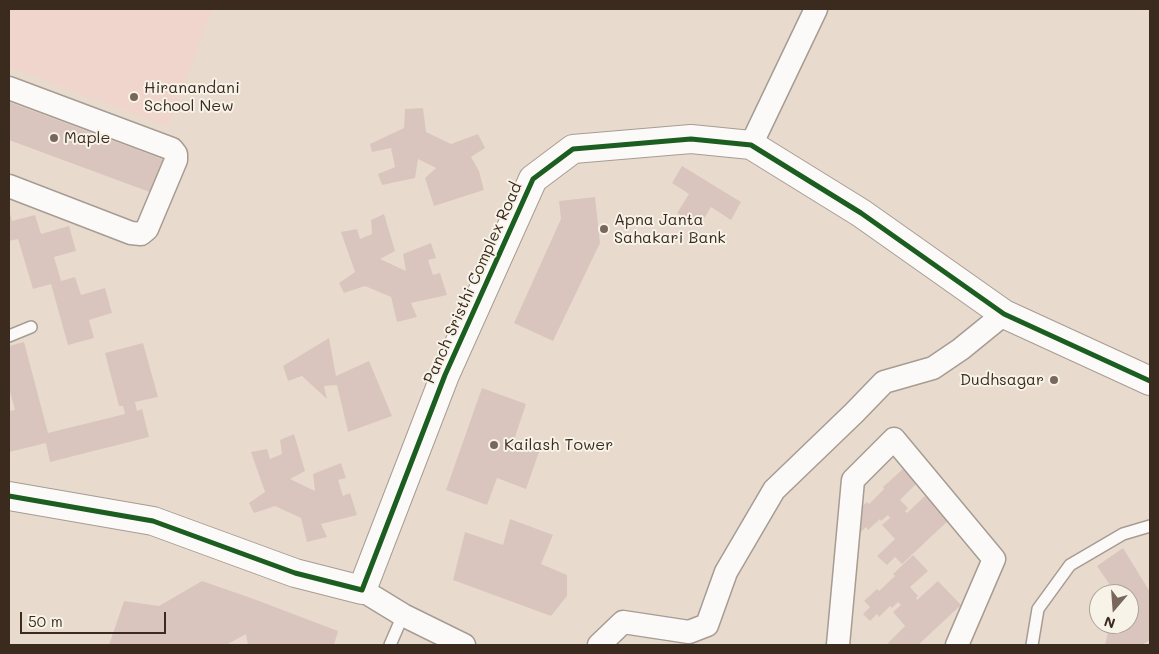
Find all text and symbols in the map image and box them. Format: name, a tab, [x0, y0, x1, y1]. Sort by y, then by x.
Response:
place label: Hiranandani School New	[144, 78, 240, 116]
marker: Hiranandani School New	[128, 91, 140, 103]
place label: Maple	[64, 128, 111, 148]
marker: Maple	[48, 132, 60, 144]
street label: Panch Sristhi Complex Road	[420, 179, 526, 387]
place label: Apna Janta Sahakari Bank	[614, 210, 726, 248]
marker: Apna Janta Sahakari Bank	[598, 223, 610, 235]
place label: Dudhsagar	[960, 370, 1044, 390]
marker: Dudhsagar	[1048, 374, 1060, 386]
place label: Kailash Tower	[504, 435, 613, 455]
marker: Kailash Tower	[488, 439, 500, 451]
north arrow	[1089, 584, 1139, 634]
scale bar	[22, 602, 169, 634]
text: 50 m	[28, 611, 63, 631]
text: N	[1102, 612, 1118, 633]

